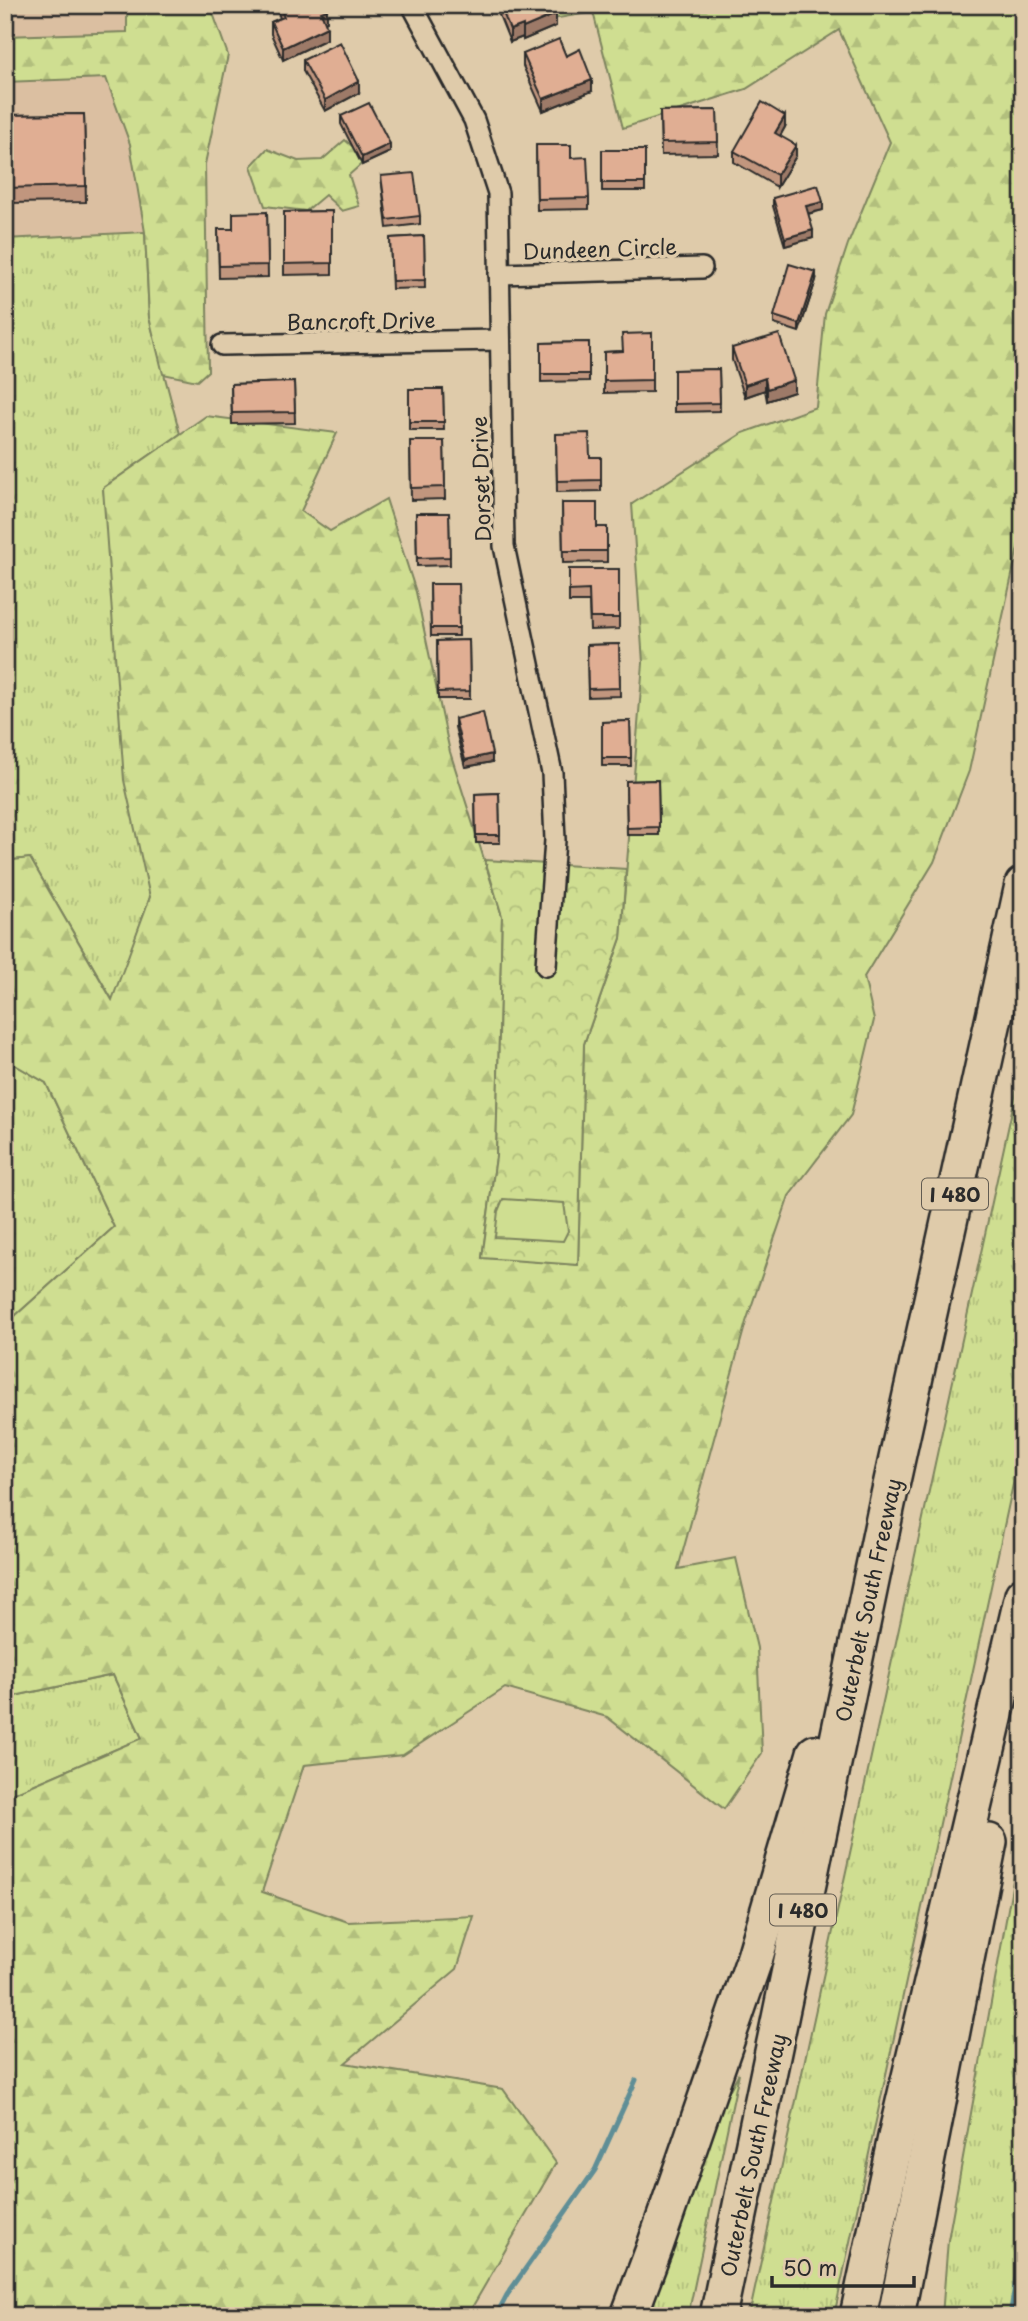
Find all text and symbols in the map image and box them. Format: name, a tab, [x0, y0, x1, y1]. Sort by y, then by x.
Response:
street label: Dundeen Circle	[522, 229, 678, 267]
street label: Bancroft Drive	[286, 303, 436, 337]
street label: Dorset Drive	[462, 416, 498, 542]
road number: I 480	[922, 1178, 988, 1210]
street label: Outerbelt South Freeway	[826, 1475, 908, 1725]
road number: I 480	[770, 1894, 836, 1926]
street label: Outerbelt South Freeway	[711, 2030, 793, 2280]
scale bar	[772, 2244, 914, 2288]
text: 50 m	[783, 2251, 837, 2283]

